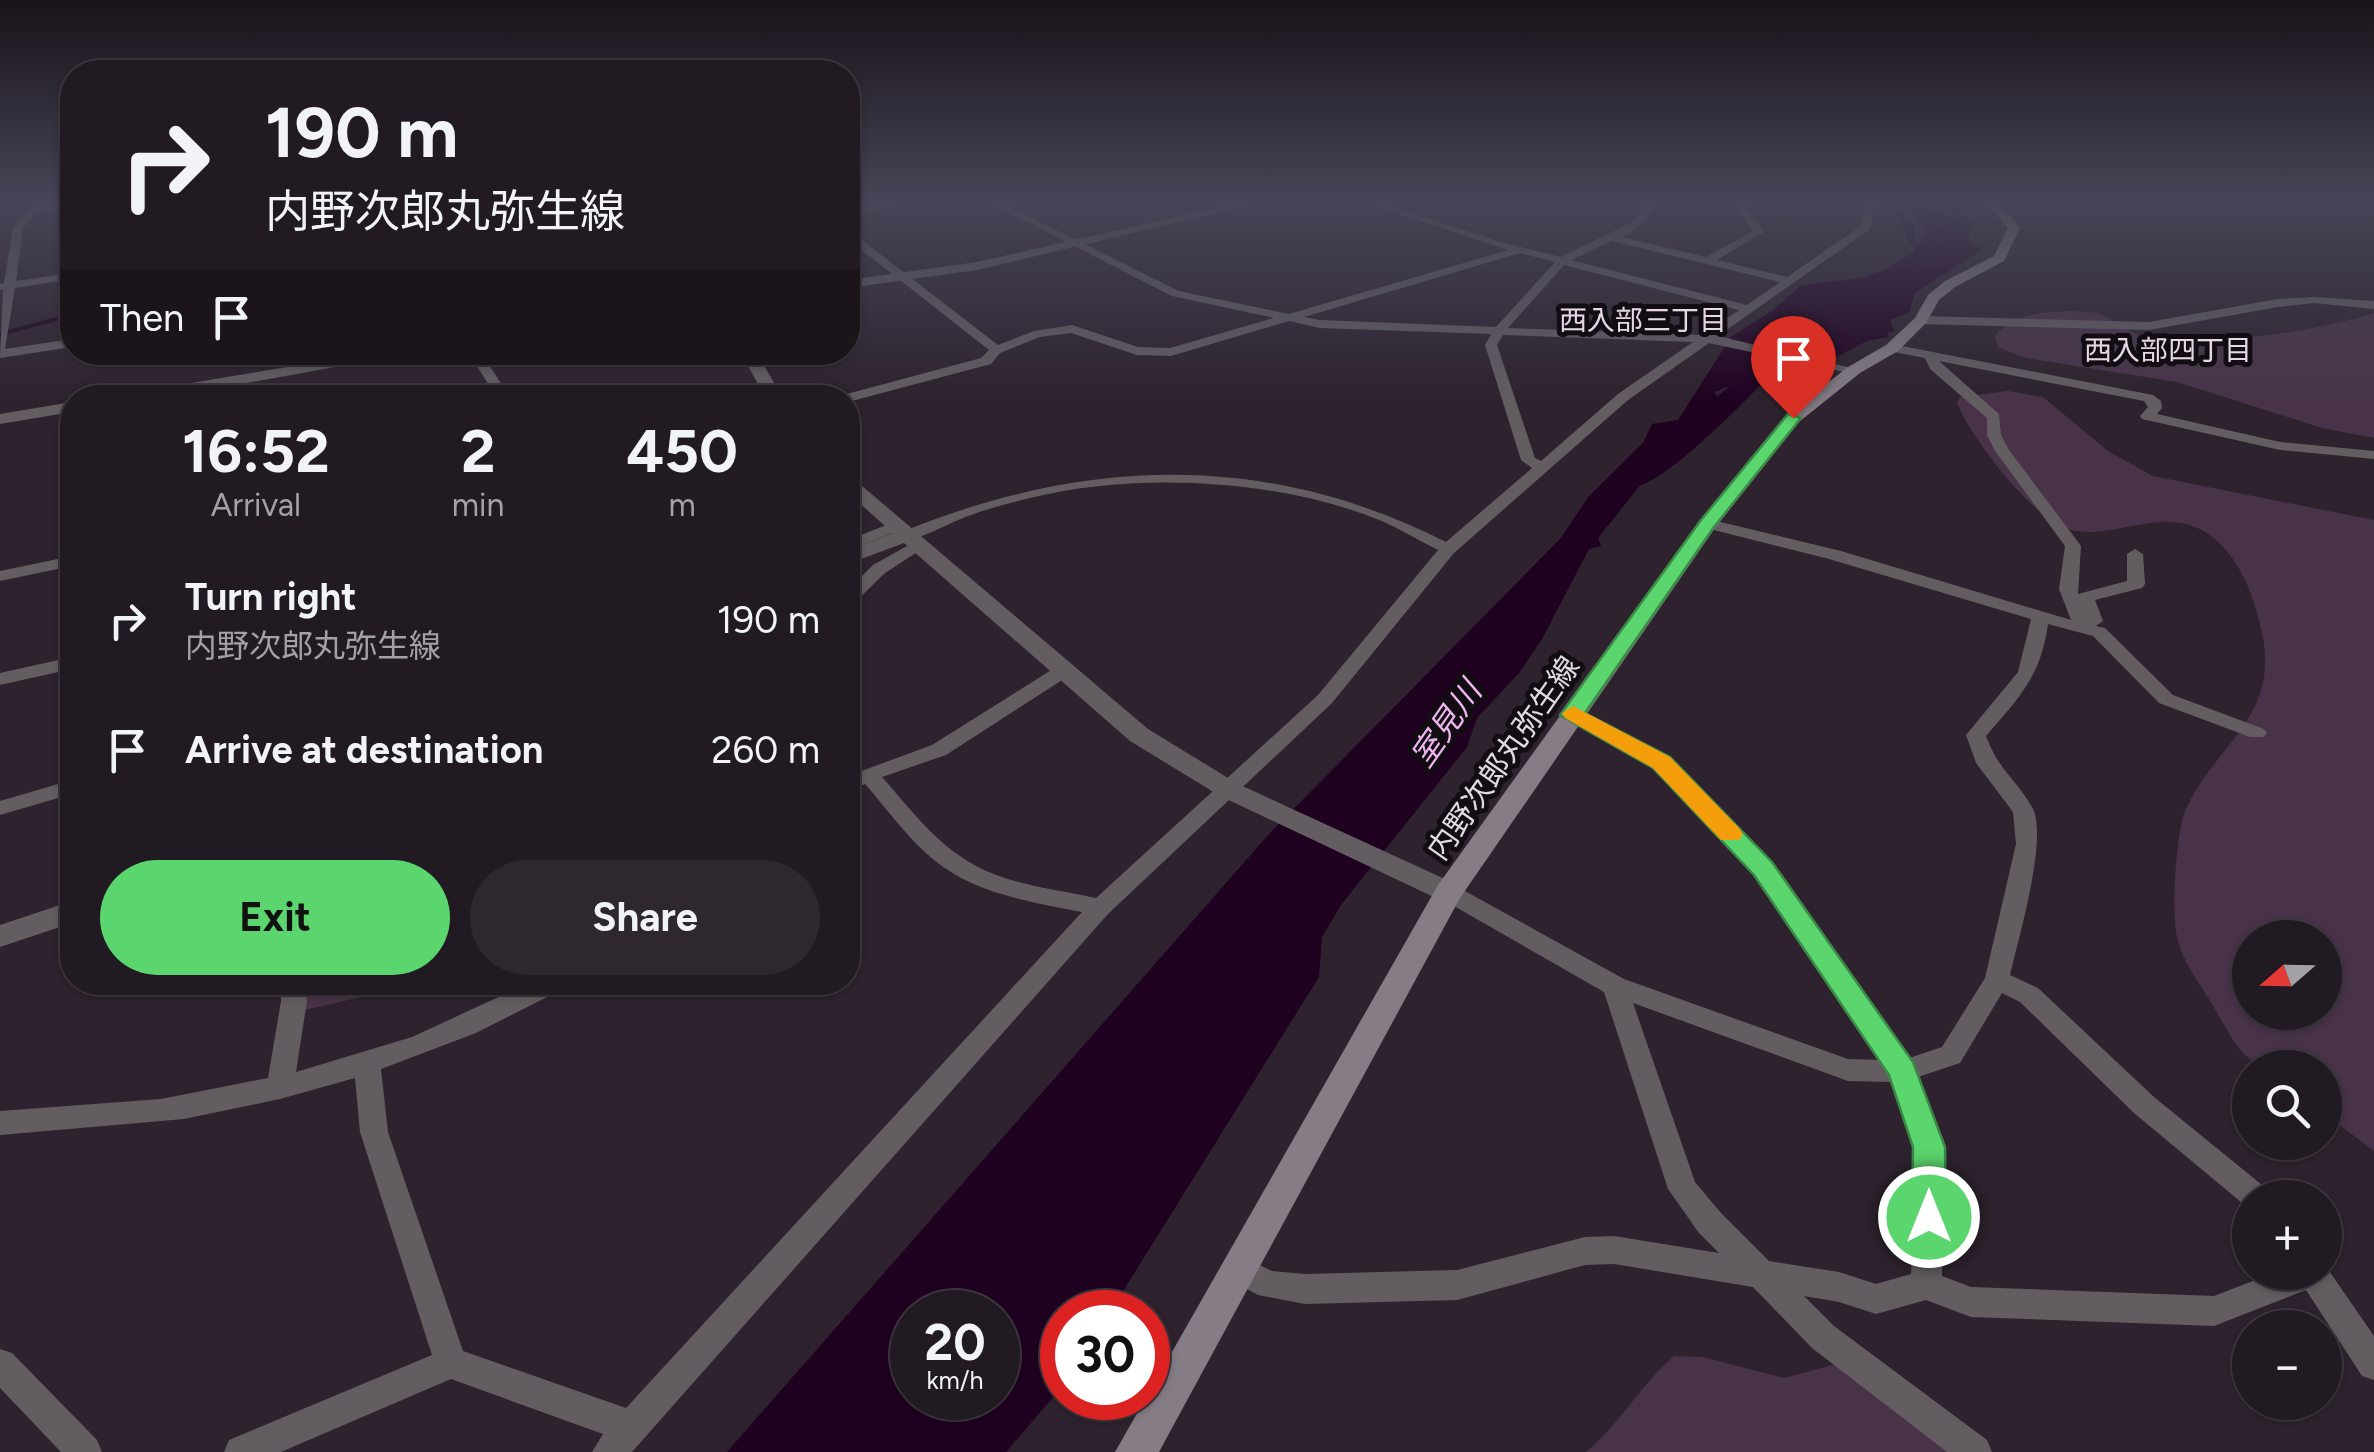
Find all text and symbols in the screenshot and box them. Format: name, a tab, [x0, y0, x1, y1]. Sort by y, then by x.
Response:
text: 190 m	[265, 90, 458, 175]
icon: right	[100, 100, 230, 230]
text: 内野次郎丸弥生線	[265, 184, 625, 238]
icon: arrive	[204, 290, 259, 345]
text: Then	[100, 295, 184, 341]
district label: 西入部三丁目	[1559, 303, 1727, 337]
pin	[1751, 316, 1836, 419]
icon: arrive	[1766, 331, 1821, 386]
district label: 西入部四丁目	[2084, 333, 2252, 367]
text: 16:52	[182, 415, 330, 487]
text: 2	[461, 415, 495, 487]
text: 450	[626, 415, 738, 487]
text: Arrival	[211, 486, 301, 524]
text: min	[452, 486, 504, 524]
text: m	[669, 486, 696, 524]
text: Turn right	[185, 574, 357, 620]
icon: right	[100, 593, 155, 648]
text: 190 m	[717, 597, 820, 643]
text: 内野次郎丸弥生線	[185, 627, 441, 665]
street label: 内野次郎丸弥生線	[1419, 649, 1587, 867]
water label: 室見川	[1403, 671, 1491, 774]
icon: arrive	[100, 723, 155, 778]
text: Arrive at destination	[185, 727, 543, 773]
text: 260 m	[711, 727, 820, 773]
button: Exit	[100, 860, 450, 975]
button: Share	[470, 860, 820, 975]
north arrow	[2232, 920, 2342, 1030]
map controls	[2232, 920, 2342, 1420]
button: search	[2232, 1050, 2342, 1160]
position arrow	[1877, 1165, 1981, 1269]
button: +	[2232, 1180, 2342, 1290]
speed limit sign: 30	[1040, 1290, 1170, 1420]
button: −	[2232, 1310, 2342, 1420]
text: 20	[924, 1312, 986, 1373]
text: km/h	[926, 1365, 984, 1395]

